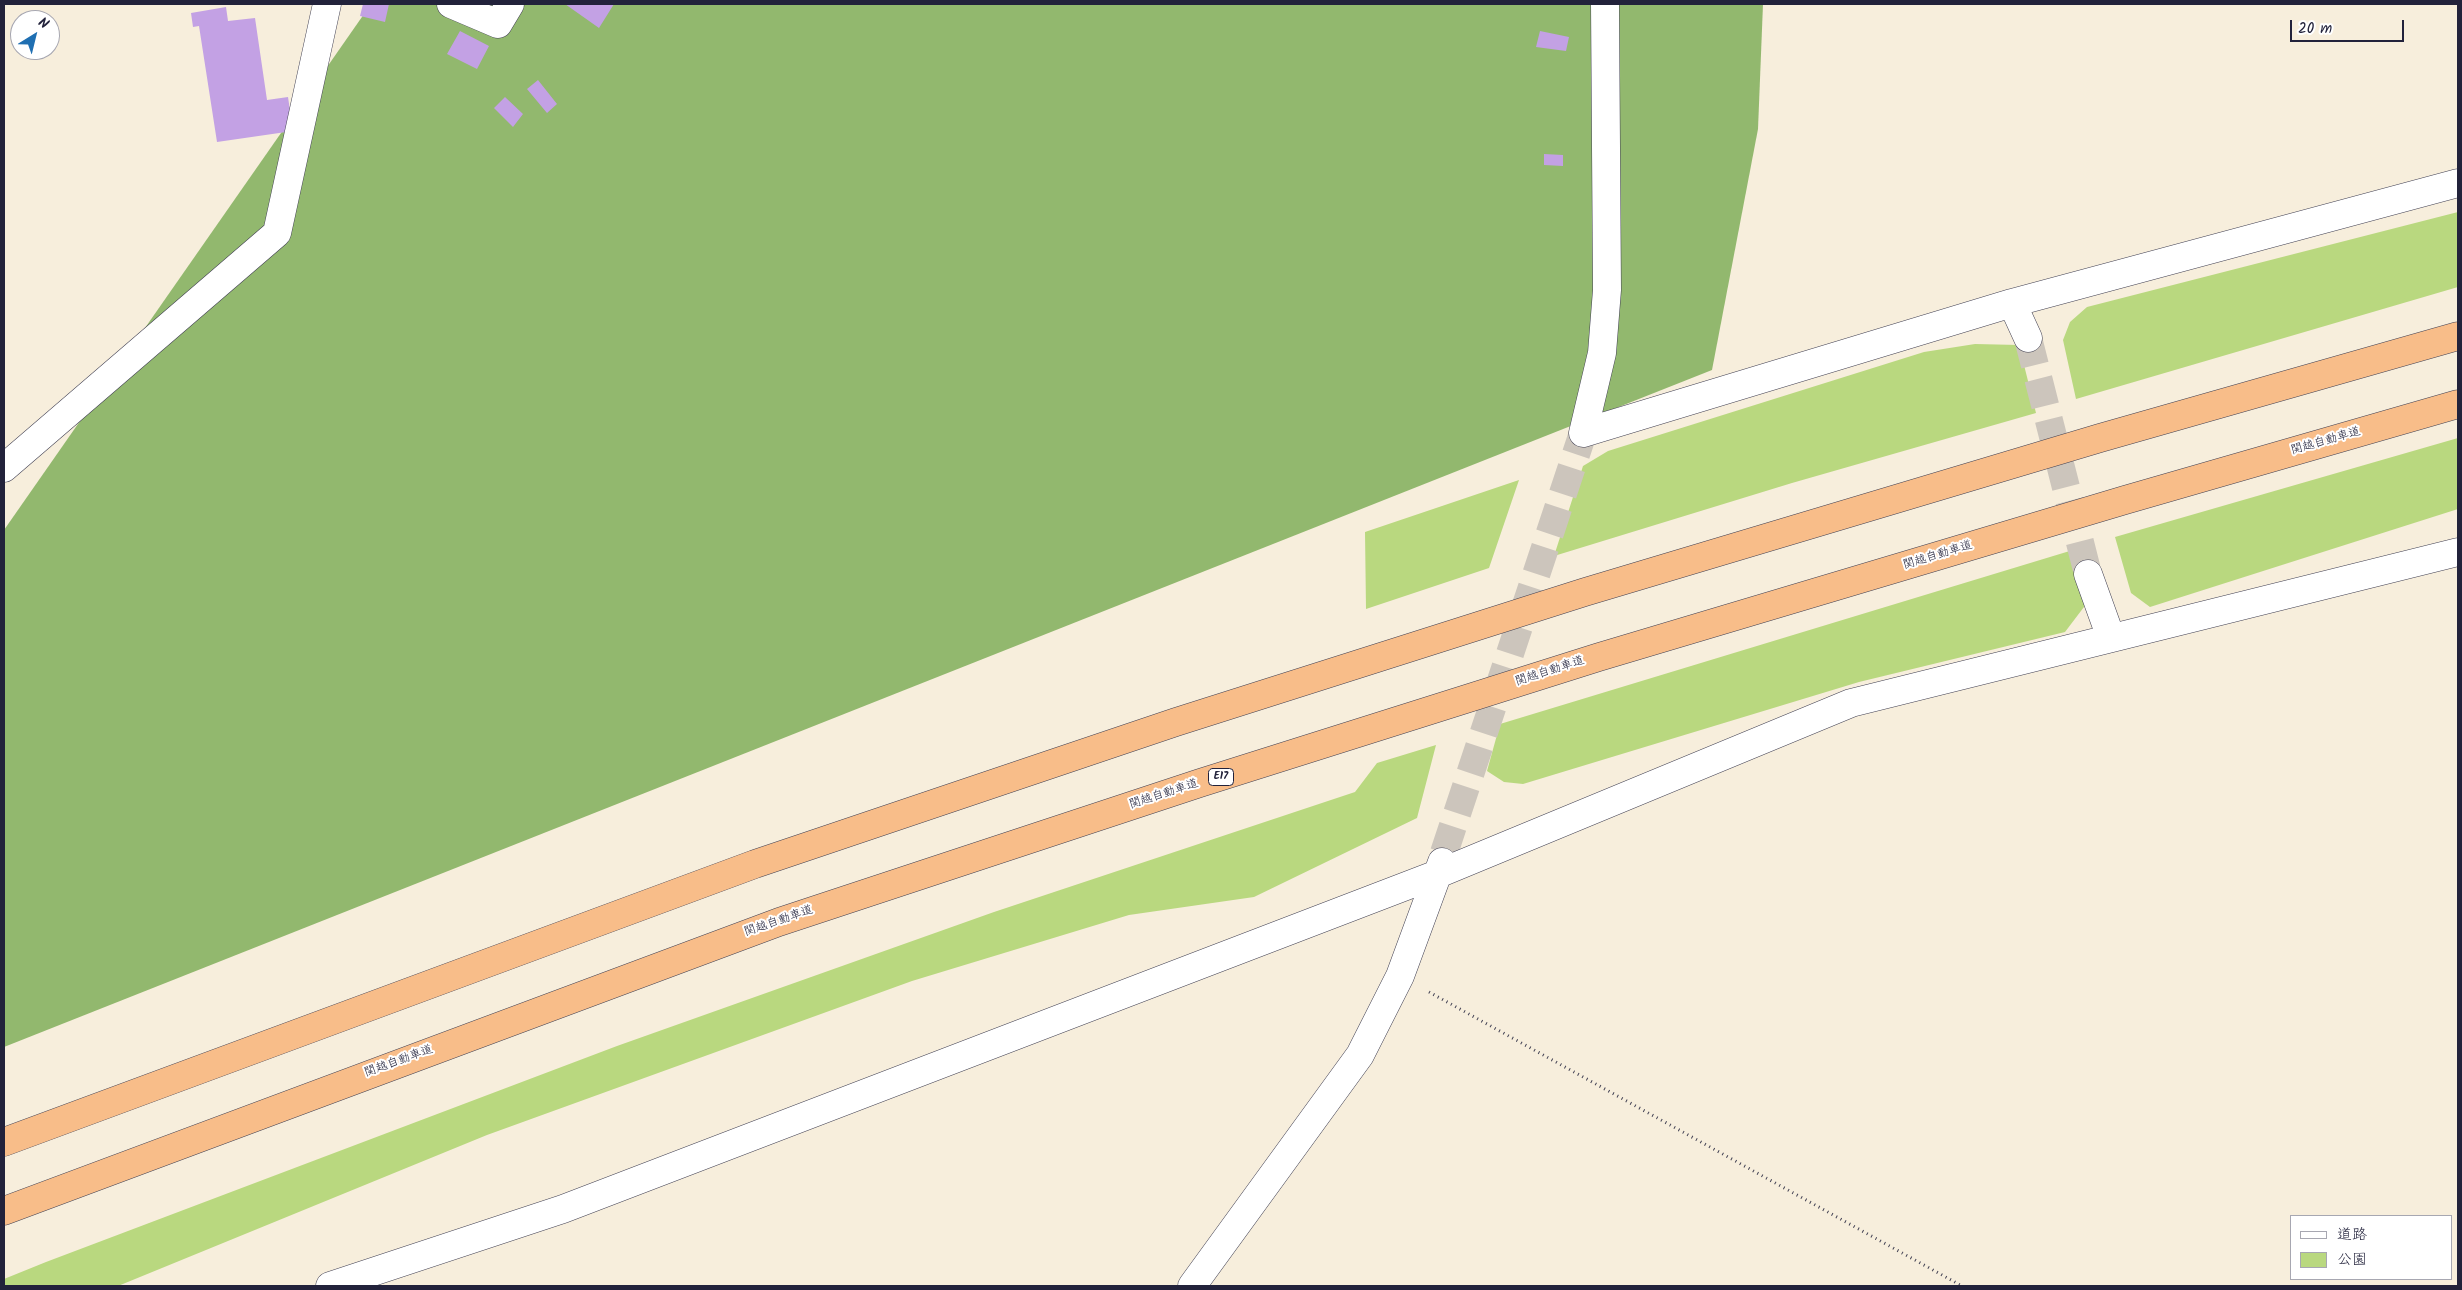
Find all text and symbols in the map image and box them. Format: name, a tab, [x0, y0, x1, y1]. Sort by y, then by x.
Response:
north arrow	[10, 10, 60, 60]
scale bar	[2292, 10, 2406, 42]
text: N	[33, 12, 53, 35]
text: 20 m	[2298, 17, 2332, 41]
street label: 関越自動車道	[2289, 425, 2363, 459]
street label: 関越自動車道	[1901, 539, 1975, 573]
street label: 関越自動車道	[1514, 654, 1586, 690]
road number: E17	[1208, 769, 1234, 786]
street label: 関越自動車道	[1128, 777, 1200, 813]
street label: 関越自動車道	[743, 903, 815, 941]
street label: 関越自動車道	[363, 1043, 435, 1081]
legend	[2290, 1215, 2452, 1280]
text: 道路	[2337, 1223, 2367, 1247]
text: 公園	[2337, 1248, 2367, 1272]

